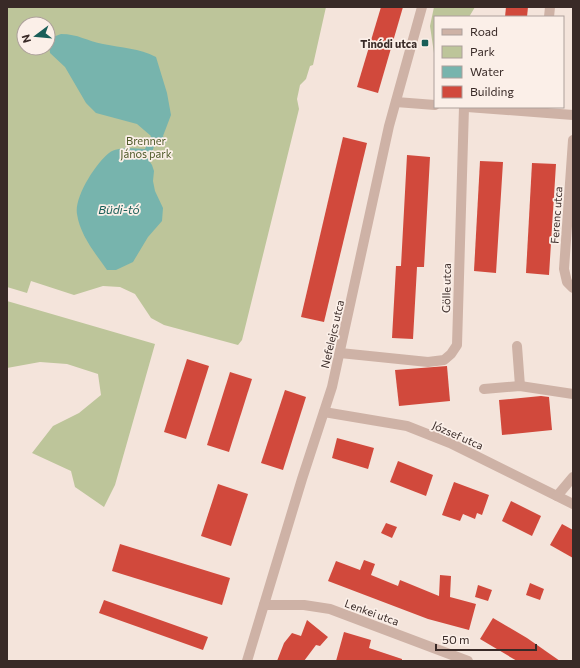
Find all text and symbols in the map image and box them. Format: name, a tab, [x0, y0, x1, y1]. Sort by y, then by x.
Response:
north arrow	[16, 16, 56, 56]
legend	[434, 16, 564, 108]
text: Road	[470, 24, 498, 38]
text: N	[19, 33, 33, 45]
place label: Tinódi utca	[360, 37, 417, 50]
marker: Tinódi utca	[420, 38, 430, 48]
text: Park	[470, 44, 496, 58]
text: Water	[470, 64, 504, 78]
text: Building	[470, 84, 514, 98]
park label: Brenner János park	[120, 134, 172, 161]
street label: Ferenc utca	[548, 186, 564, 244]
water label: Büdi-tó	[98, 202, 140, 216]
street label: Gölle utca	[439, 263, 453, 313]
street label: Nefelejcs utca	[318, 299, 346, 369]
street label: József utca	[430, 418, 485, 453]
street label: Lenkei utca	[343, 596, 401, 628]
scale bar	[436, 626, 536, 652]
text: 50 m	[442, 632, 470, 646]

